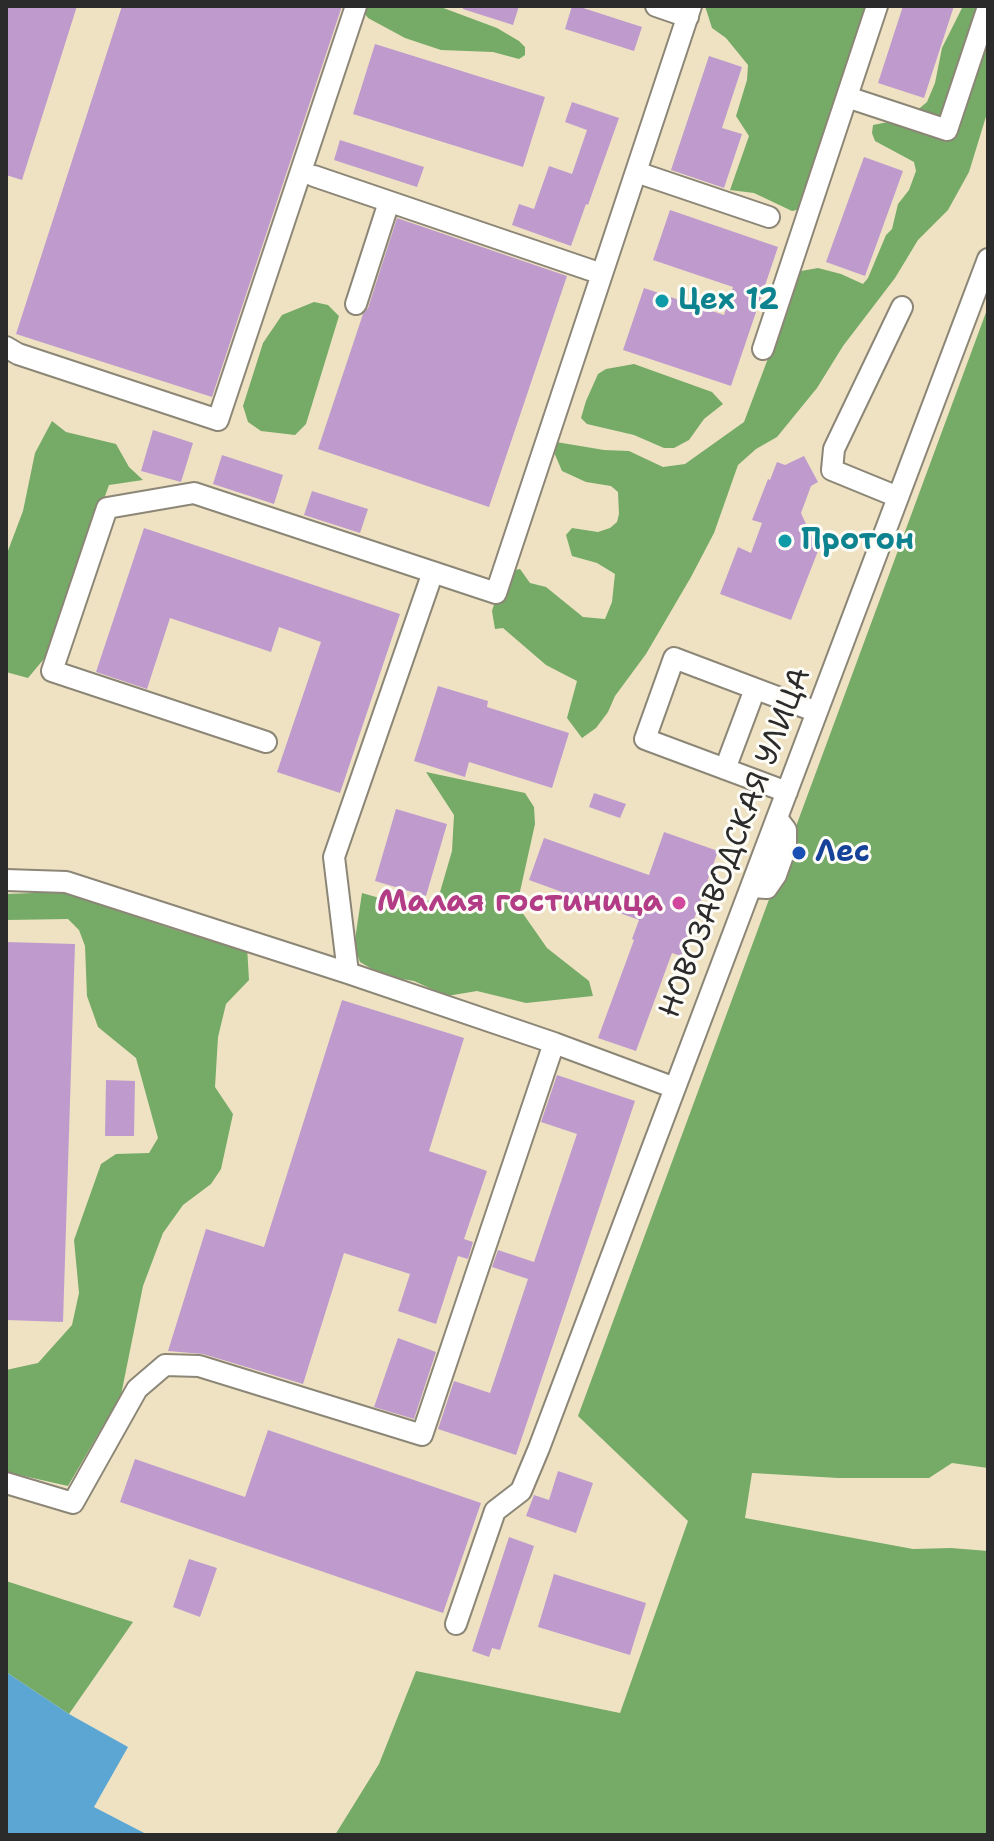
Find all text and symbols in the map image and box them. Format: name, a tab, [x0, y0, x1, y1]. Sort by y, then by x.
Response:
place label: Цех 12	[678, 283, 779, 319]
marker: Цех 12	[653, 292, 671, 310]
place label: Протон	[801, 523, 914, 559]
marker: Протон	[776, 532, 794, 550]
street label: НОВОЗАВОДСКАЯ УЛИЦА	[653, 663, 819, 1023]
place label: Лес	[815, 835, 870, 871]
marker: Лес	[790, 844, 808, 862]
place label: Малая гостиница	[377, 885, 663, 921]
marker: Малая гостиница	[670, 894, 688, 912]

